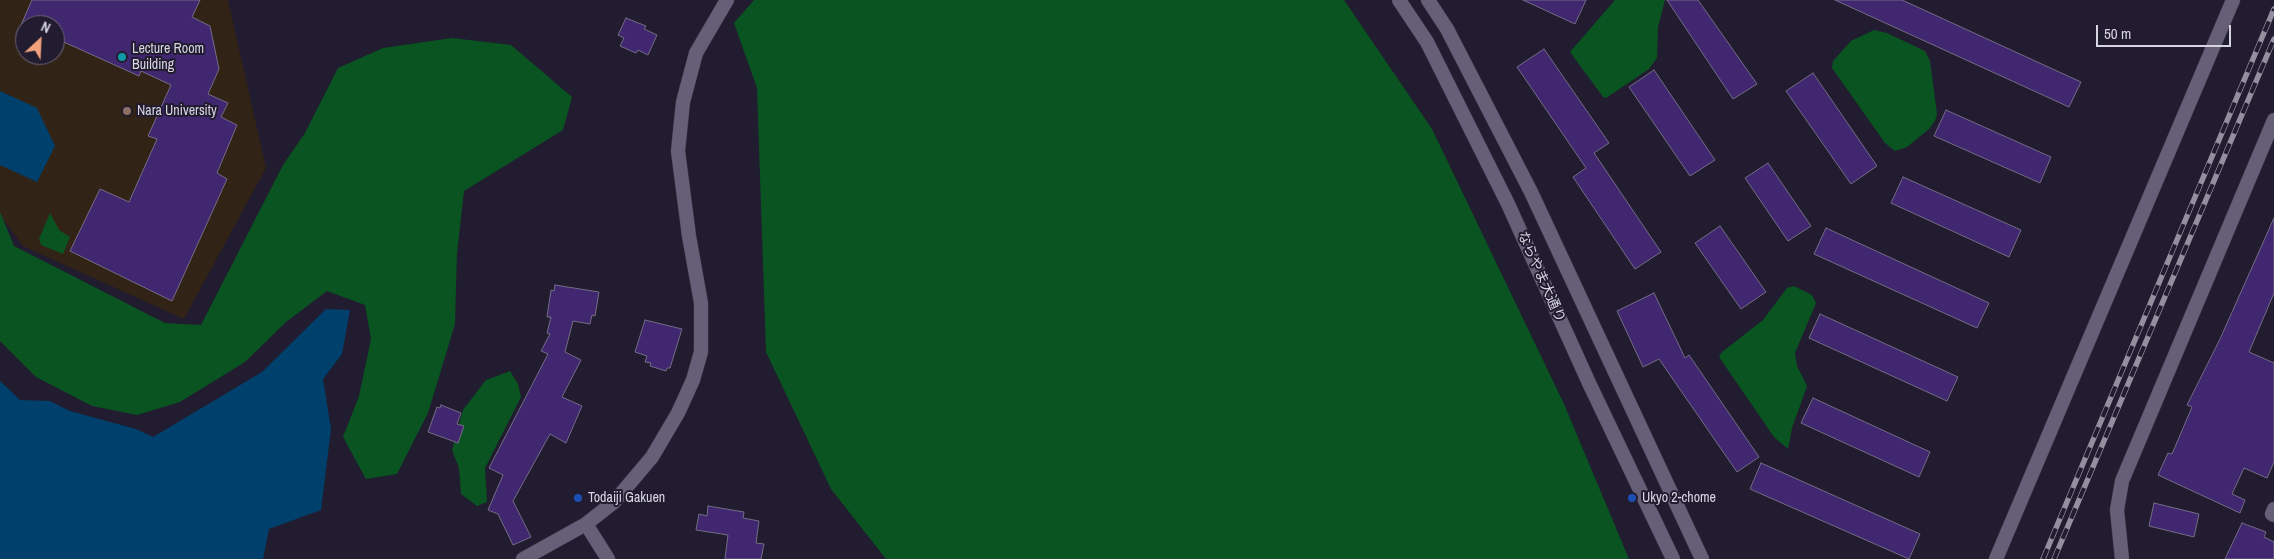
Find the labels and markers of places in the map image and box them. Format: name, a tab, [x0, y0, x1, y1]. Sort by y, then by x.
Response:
place label: Lecture Room Building	[132, 41, 204, 74]
marker: Lecture Room Building	[116, 51, 128, 63]
place label: Nara University	[137, 103, 217, 119]
marker: Nara University	[121, 105, 133, 117]
place label: Todaiji Gakuen	[588, 490, 665, 506]
place label: Ukyo 2-chome	[1642, 490, 1716, 506]
marker: Todaiji Gakuen	[572, 492, 584, 504]
marker: Ukyo 2-chome	[1626, 492, 1638, 504]

